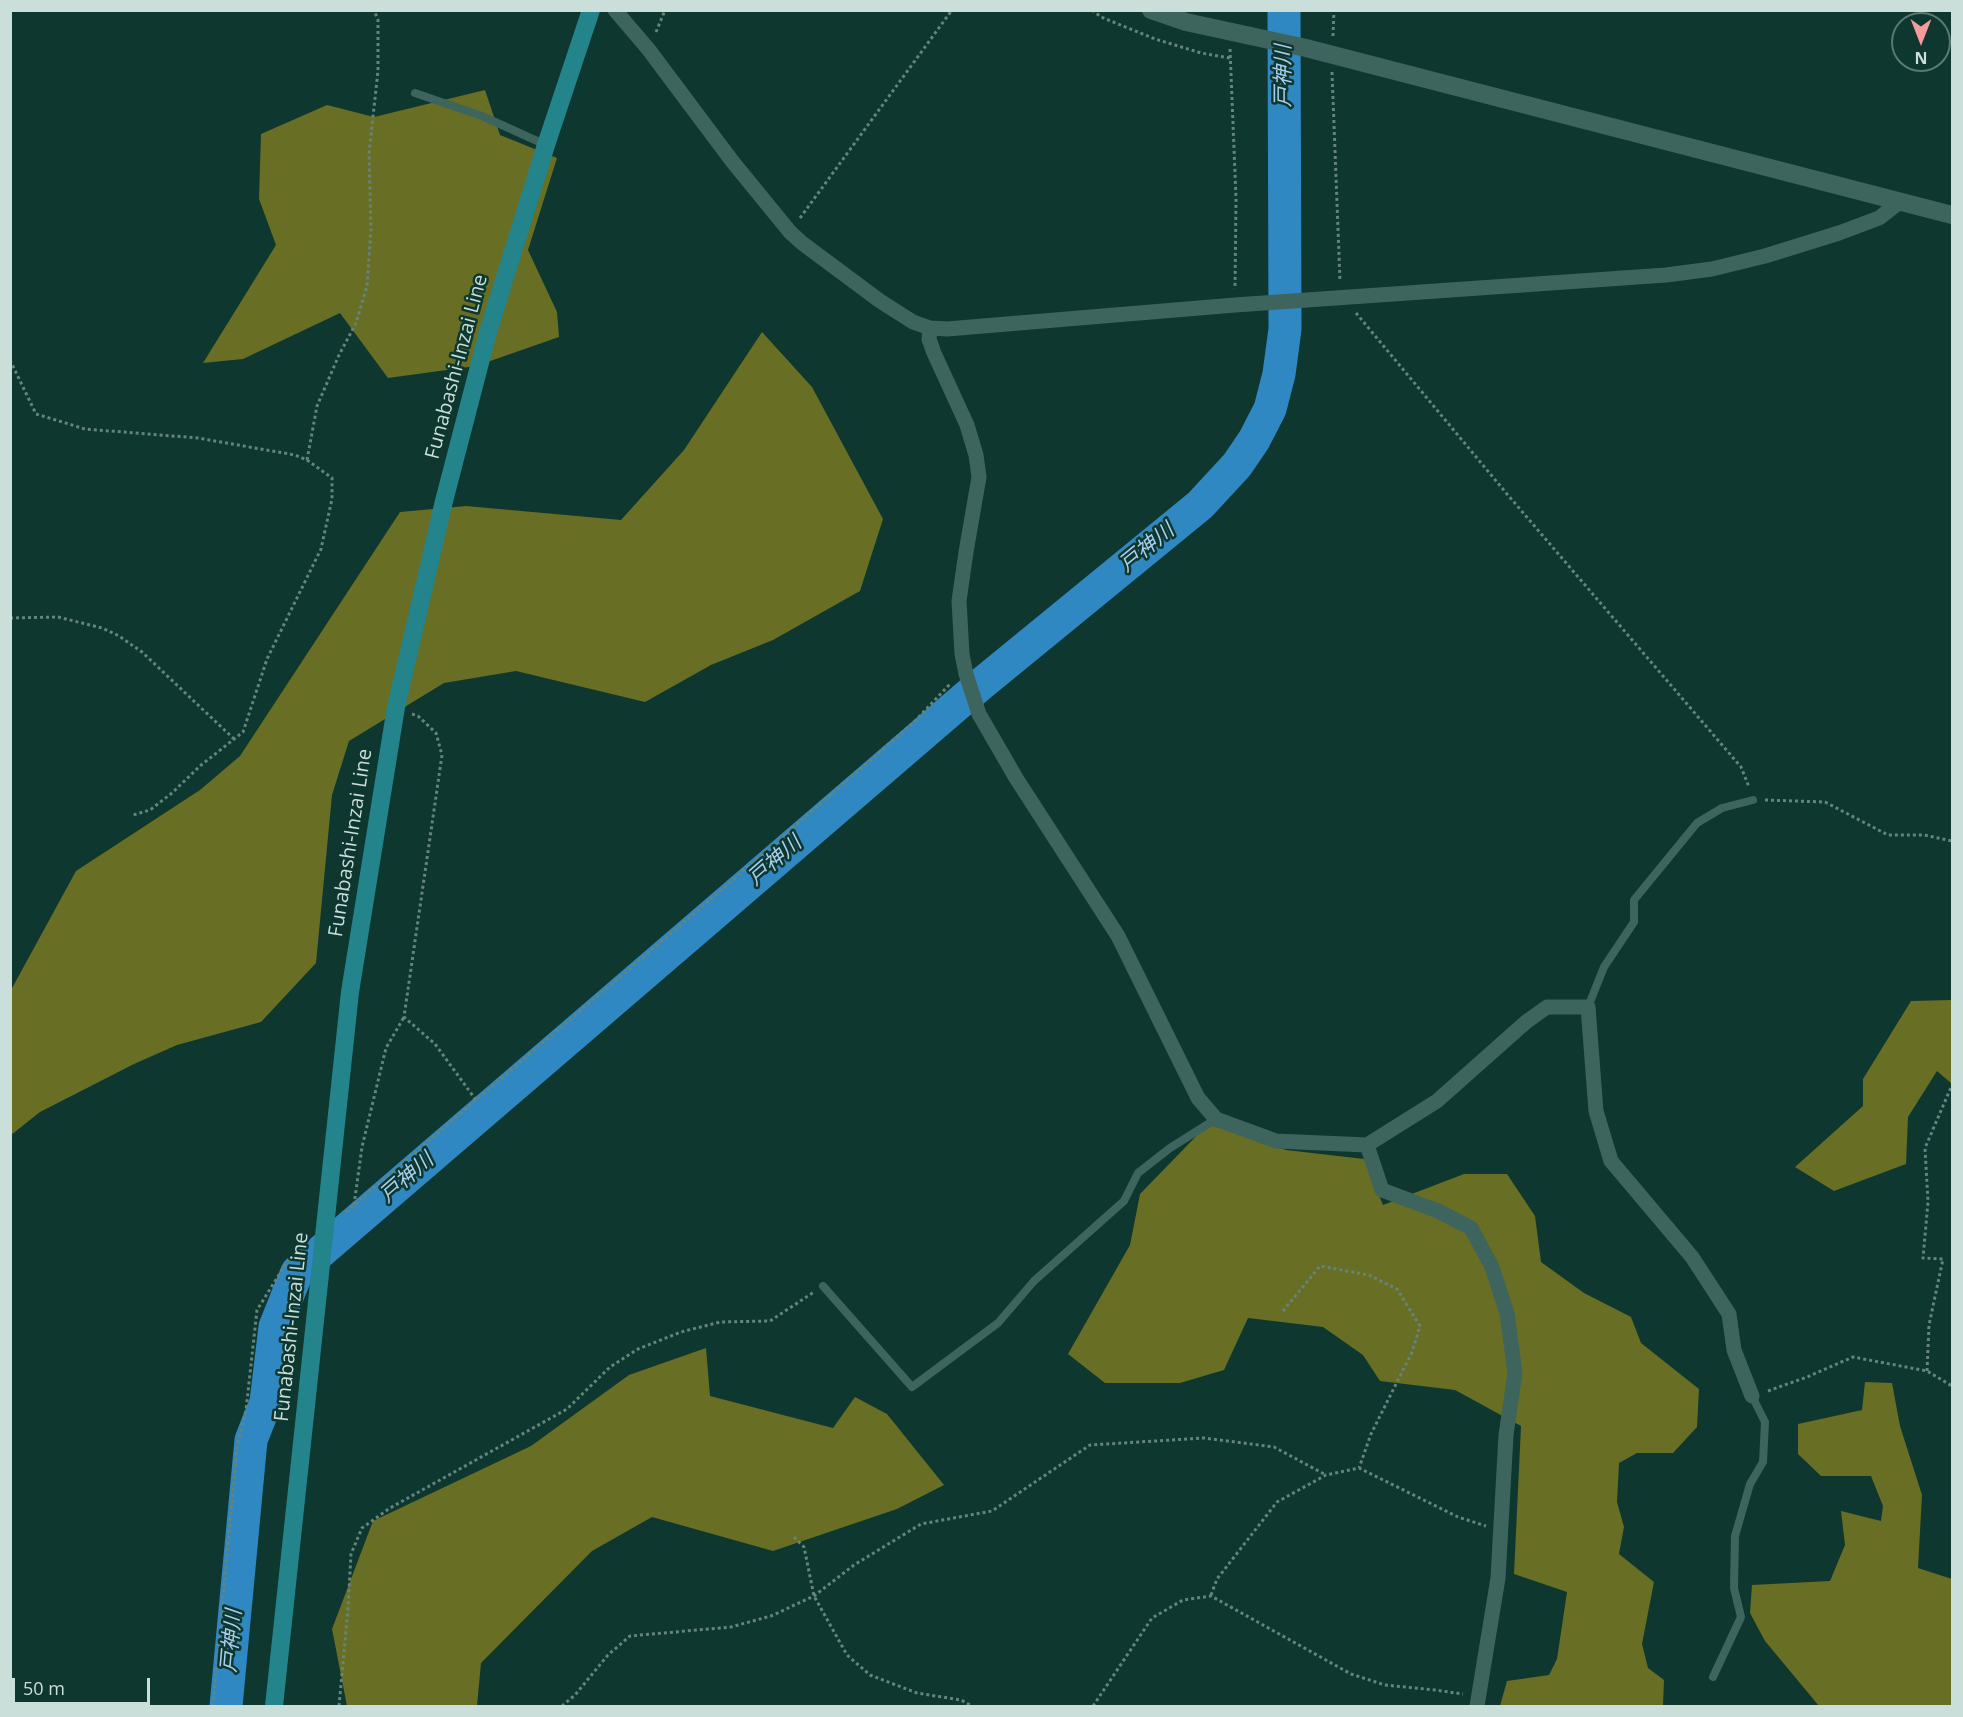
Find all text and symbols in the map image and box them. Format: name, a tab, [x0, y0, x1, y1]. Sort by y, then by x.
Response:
north arrow	[1891, 12, 1951, 72]
water label: 戸神川	[1271, 45, 1297, 107]
text: N	[1915, 47, 1928, 69]
street label: Funabashi-Inzai Line	[421, 272, 493, 462]
water label: 戸神川	[1115, 518, 1179, 578]
street label: Funabashi-Inzai Line	[324, 747, 378, 939]
water label: 戸神川	[743, 831, 807, 891]
water label: 戸神川	[375, 1148, 439, 1208]
street label: Funabashi-Inzai Line	[270, 1231, 314, 1423]
water label: 戸神川	[217, 1609, 247, 1673]
scale bar	[15, 1666, 153, 1704]
text: 50 m	[23, 1676, 65, 1700]

